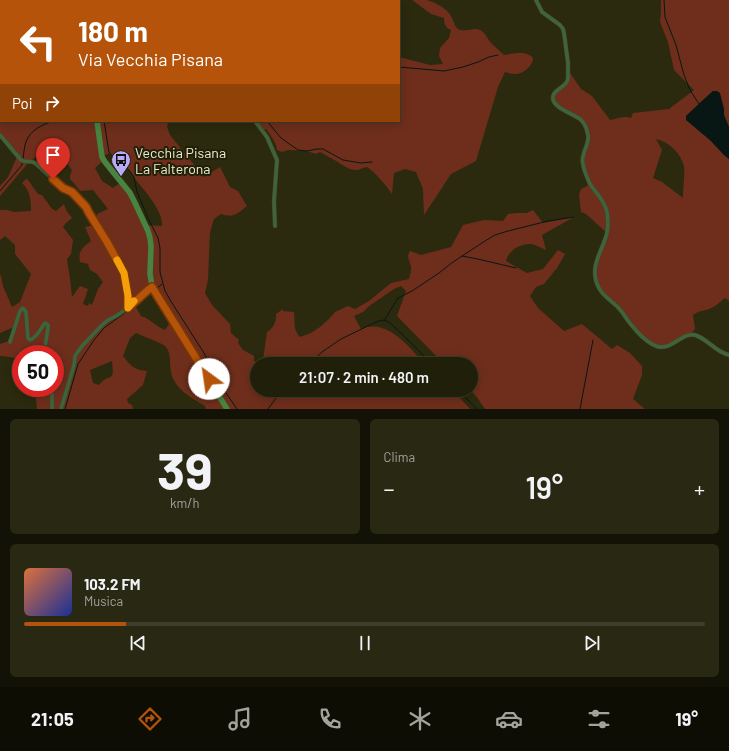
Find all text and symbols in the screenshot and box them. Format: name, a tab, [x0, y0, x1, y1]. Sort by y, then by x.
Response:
text: 180 m	[78, 14, 148, 48]
icon: left	[12, 16, 64, 68]
text: Via Vecchia Pisana	[78, 48, 223, 70]
icon: right	[41, 92, 63, 114]
text: Poi	[12, 94, 33, 112]
pin	[36, 138, 70, 179]
icon: arrive	[42, 144, 64, 166]
place label: Vecchia Pisana La Falterona	[135, 144, 226, 177]
bus stop icon: Vecchia Pisana La Falterona	[110, 149, 132, 177]
speed limit sign: 50	[12, 345, 64, 397]
position arrow	[188, 358, 230, 400]
text: 21:07 · 2 min · 480 m	[299, 368, 429, 386]
text: 39	[157, 438, 213, 500]
text: Clima	[384, 449, 415, 465]
text: 19°	[525, 469, 563, 505]
text: −	[384, 475, 395, 501]
text: +	[694, 475, 705, 501]
text: km/h	[170, 495, 199, 511]
text: 103.2 FM	[84, 575, 141, 593]
text: Musica	[84, 593, 123, 609]
icon: previous	[127, 632, 149, 654]
icon: pause	[354, 632, 376, 654]
icon: next	[581, 632, 603, 654]
icon: directions	[136, 705, 164, 733]
icon: music	[226, 705, 254, 733]
icon: phone	[316, 705, 344, 733]
icon: climate	[406, 705, 434, 733]
icon: car	[495, 705, 523, 733]
icon: filters	[585, 705, 613, 733]
text: 21:05	[31, 708, 74, 730]
text: 19°	[675, 708, 698, 730]

